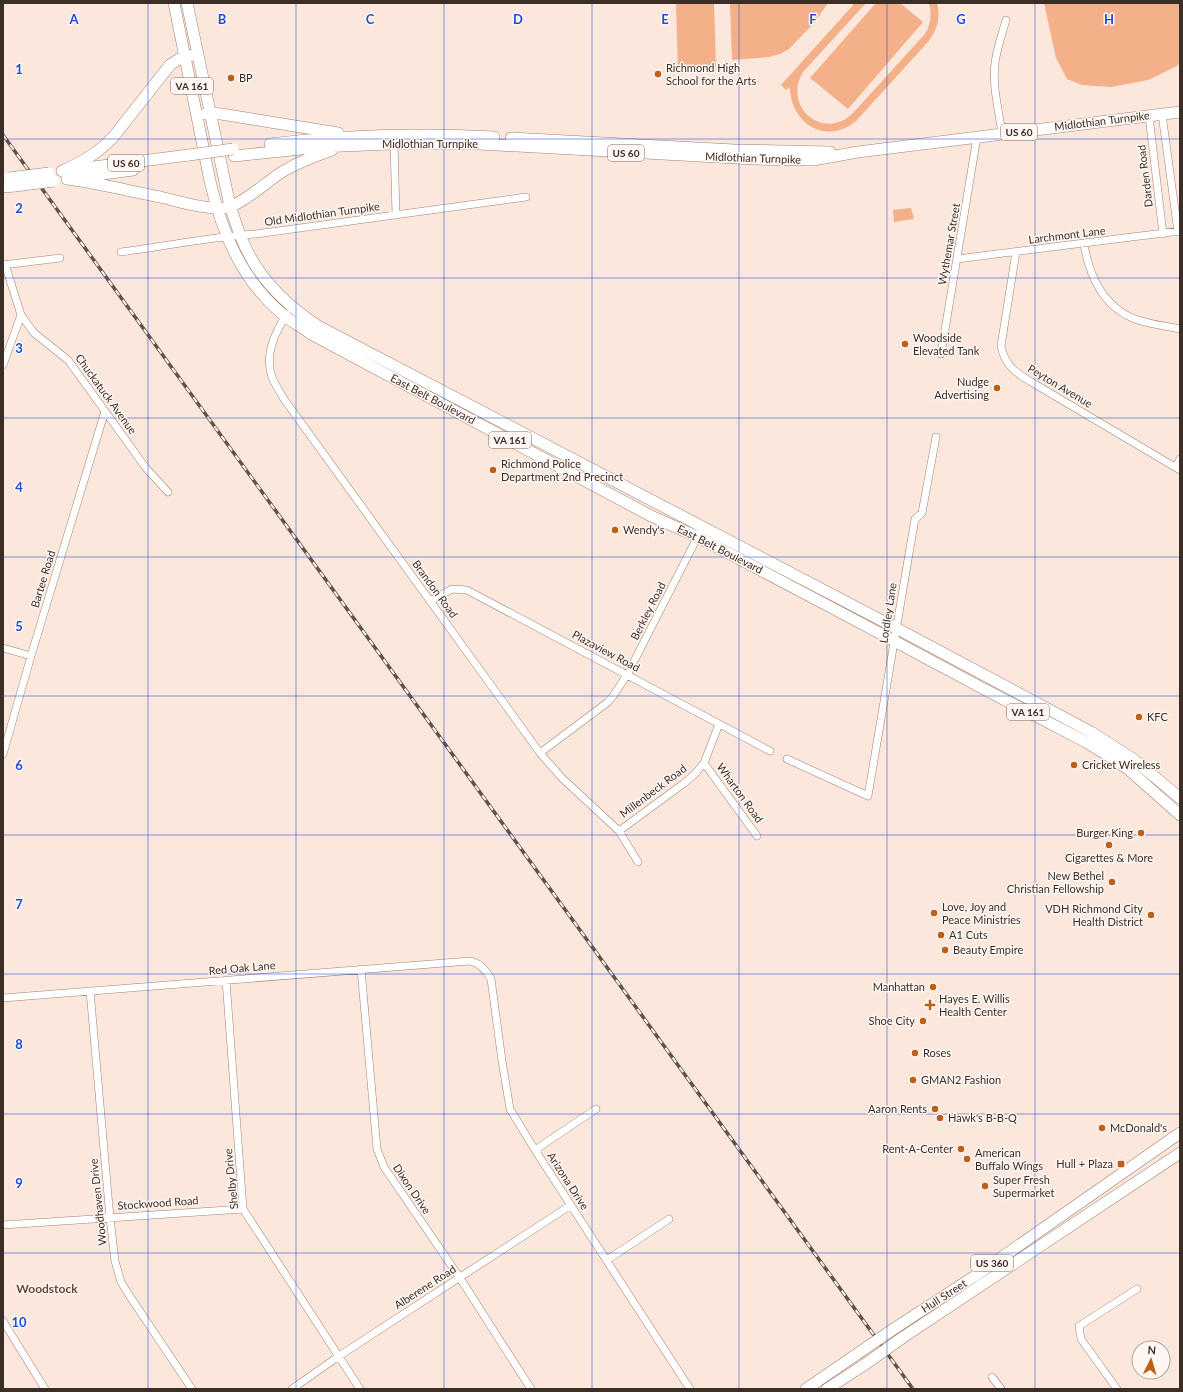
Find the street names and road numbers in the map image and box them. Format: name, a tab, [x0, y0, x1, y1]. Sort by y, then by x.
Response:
road number: VA 161	[171, 78, 213, 94]
street label: Midlothian Turnpike	[1054, 108, 1151, 133]
road number: US 60	[1001, 124, 1037, 140]
street label: Midlothian Turnpike	[382, 137, 478, 150]
street label: Darden Road	[1134, 144, 1155, 208]
road number: US 60	[608, 145, 644, 161]
street label: Midlothian Turnpike	[705, 149, 801, 166]
road number: US 60	[108, 155, 144, 171]
street label: Old Midlothian Turnpike	[263, 199, 381, 228]
street label: Wythemar Street	[935, 202, 962, 286]
street label: Larchmont Lane	[1028, 223, 1106, 246]
street label: Chuckatuck Avenue	[73, 351, 140, 436]
street label: Peyton Avenue	[1026, 361, 1095, 410]
street label: East Belt Boulevard	[389, 371, 478, 426]
road number: VA 161	[489, 432, 531, 448]
street label: East Belt Boulevard	[675, 521, 765, 576]
street label: Bartee Road	[28, 549, 57, 609]
street label: Brandon Road	[410, 557, 461, 620]
street label: Berkley Road	[627, 580, 668, 642]
street label: Lordley Lane	[876, 582, 899, 644]
street label: Plazaview Road	[570, 627, 642, 674]
road number: VA 161	[1007, 704, 1049, 720]
street label: Wharton Road	[714, 760, 766, 825]
street label: Millenbeck Road	[617, 761, 689, 820]
street label: Red Oak Lane	[208, 958, 276, 977]
street label: Shelby Drive	[221, 1148, 240, 1210]
street label: Arizona Drive	[545, 1150, 592, 1212]
street label: Woodhaven Drive	[86, 1158, 109, 1246]
street label: Dixon Drive	[391, 1161, 434, 1216]
street label: Stockwood Road	[117, 1193, 199, 1212]
road number: US 360	[971, 1255, 1013, 1271]
street label: Alberene Road	[392, 1262, 458, 1311]
street label: Hull Street	[919, 1276, 969, 1315]

